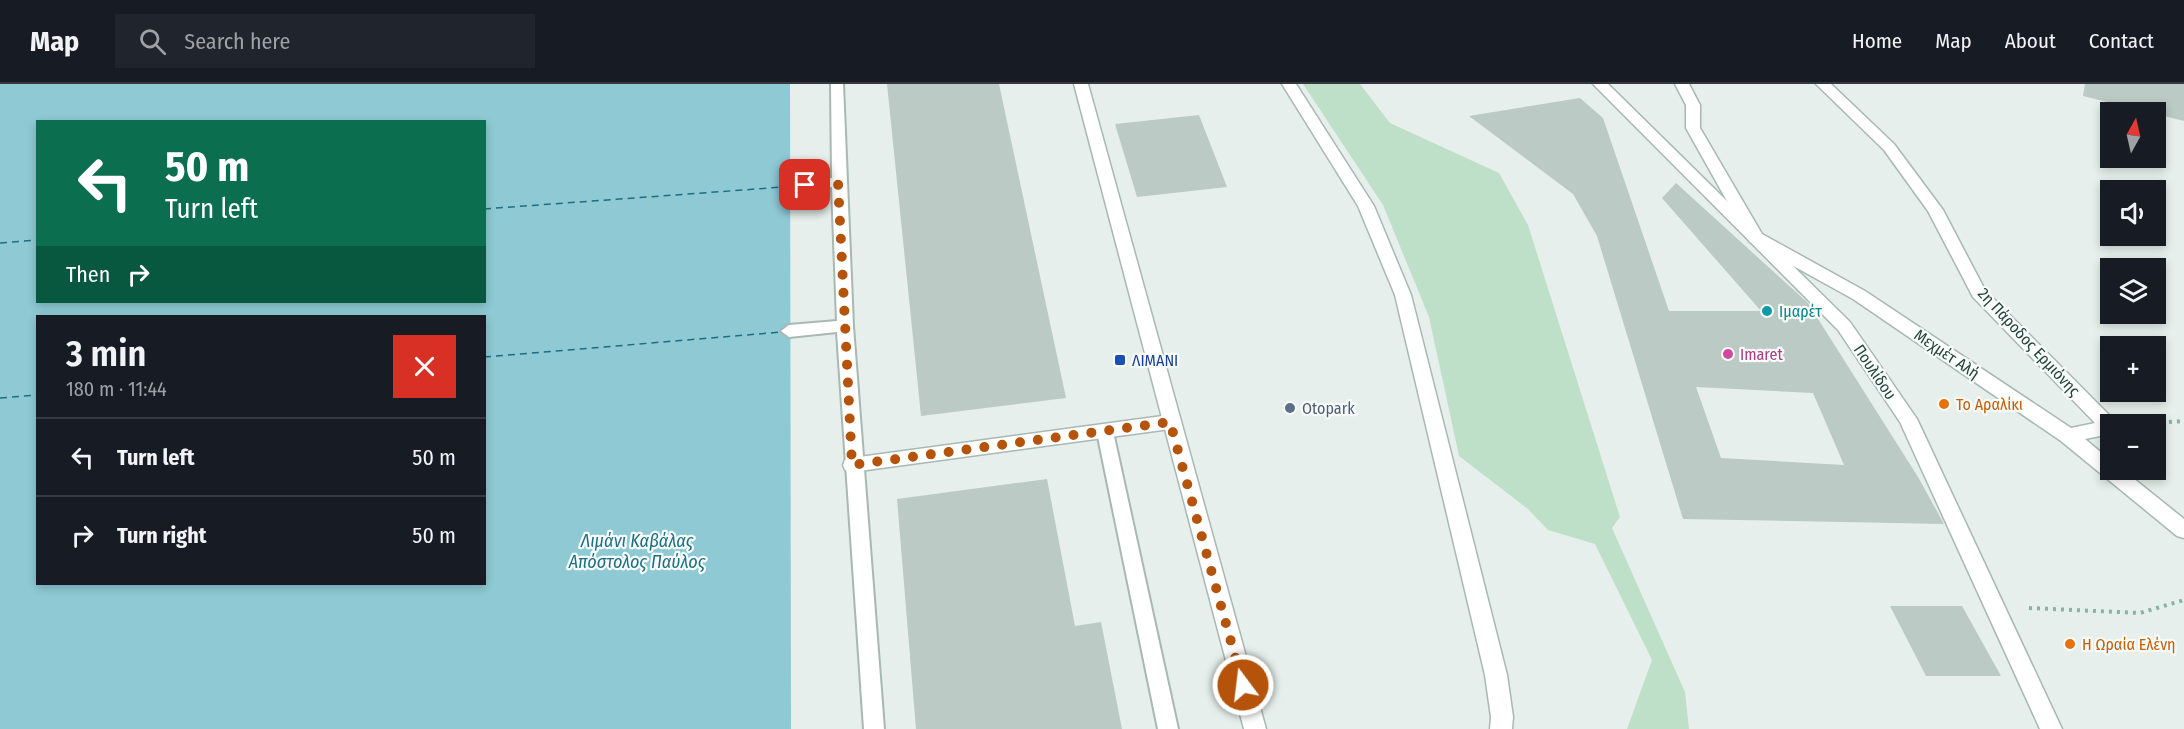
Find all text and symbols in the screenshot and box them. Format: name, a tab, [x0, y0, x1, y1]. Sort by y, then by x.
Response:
search box	[115, 14, 535, 68]
text: Map	[30, 25, 79, 58]
icon: search	[136, 25, 169, 58]
text: Search here	[184, 28, 290, 55]
text: Home	[1852, 28, 1902, 54]
text: Map	[1935, 28, 1972, 54]
text: About	[2005, 28, 2056, 54]
text: Contact	[2089, 28, 2154, 54]
north arrow	[2100, 102, 2166, 168]
map controls	[2100, 102, 2166, 480]
text: 50 m	[165, 142, 249, 192]
icon: left	[66, 144, 144, 222]
pin	[779, 159, 830, 210]
icon: arrive	[788, 168, 821, 201]
button: sound	[2100, 180, 2166, 246]
text: Turn left	[165, 193, 258, 225]
icon: right	[122, 258, 155, 291]
button: layers	[2100, 258, 2166, 324]
text: Then	[66, 261, 110, 288]
street label: 2η Πάροδος Ερμιόνης	[1974, 284, 2084, 400]
place label: Ιμαρέτ	[1779, 302, 1822, 321]
marker: Ιμαρέτ	[1760, 304, 1774, 318]
street label: Μεχμέτ Αλή	[1911, 325, 1983, 383]
text: 3 min	[66, 332, 146, 376]
button: close	[393, 335, 456, 398]
button: +	[2100, 336, 2166, 402]
street label: Πουλίδου	[1850, 341, 1900, 403]
place label: Imaret	[1740, 345, 1783, 364]
marker: Imaret	[1721, 347, 1735, 361]
place label: ΛΙΜΑΝΙ	[1132, 351, 1178, 370]
marker: ΛΙΜΑΝΙ	[1113, 353, 1127, 367]
text: 180 m · 11:44	[66, 377, 167, 401]
place label: Το Αραλίκι	[1956, 395, 2023, 414]
marker: Το Αραλίκι	[1937, 397, 1951, 411]
place label: Otopark	[1302, 399, 1355, 418]
marker: Otopark	[1283, 401, 1297, 415]
button: −	[2100, 414, 2166, 480]
icon: left	[66, 441, 99, 474]
text: Turn left	[117, 444, 195, 471]
text: 50 m	[412, 444, 456, 471]
icon: right	[66, 519, 99, 552]
text: Turn right	[117, 522, 206, 549]
text: 50 m	[412, 522, 456, 549]
water label: Λιμάνι Καβάλας Απόστολος Παύλος	[568, 530, 706, 573]
place label: Η Ωραία Ελένη	[2082, 635, 2176, 654]
marker: Η Ωραία Ελένη	[2063, 637, 2077, 651]
position arrow	[1211, 653, 1275, 717]

